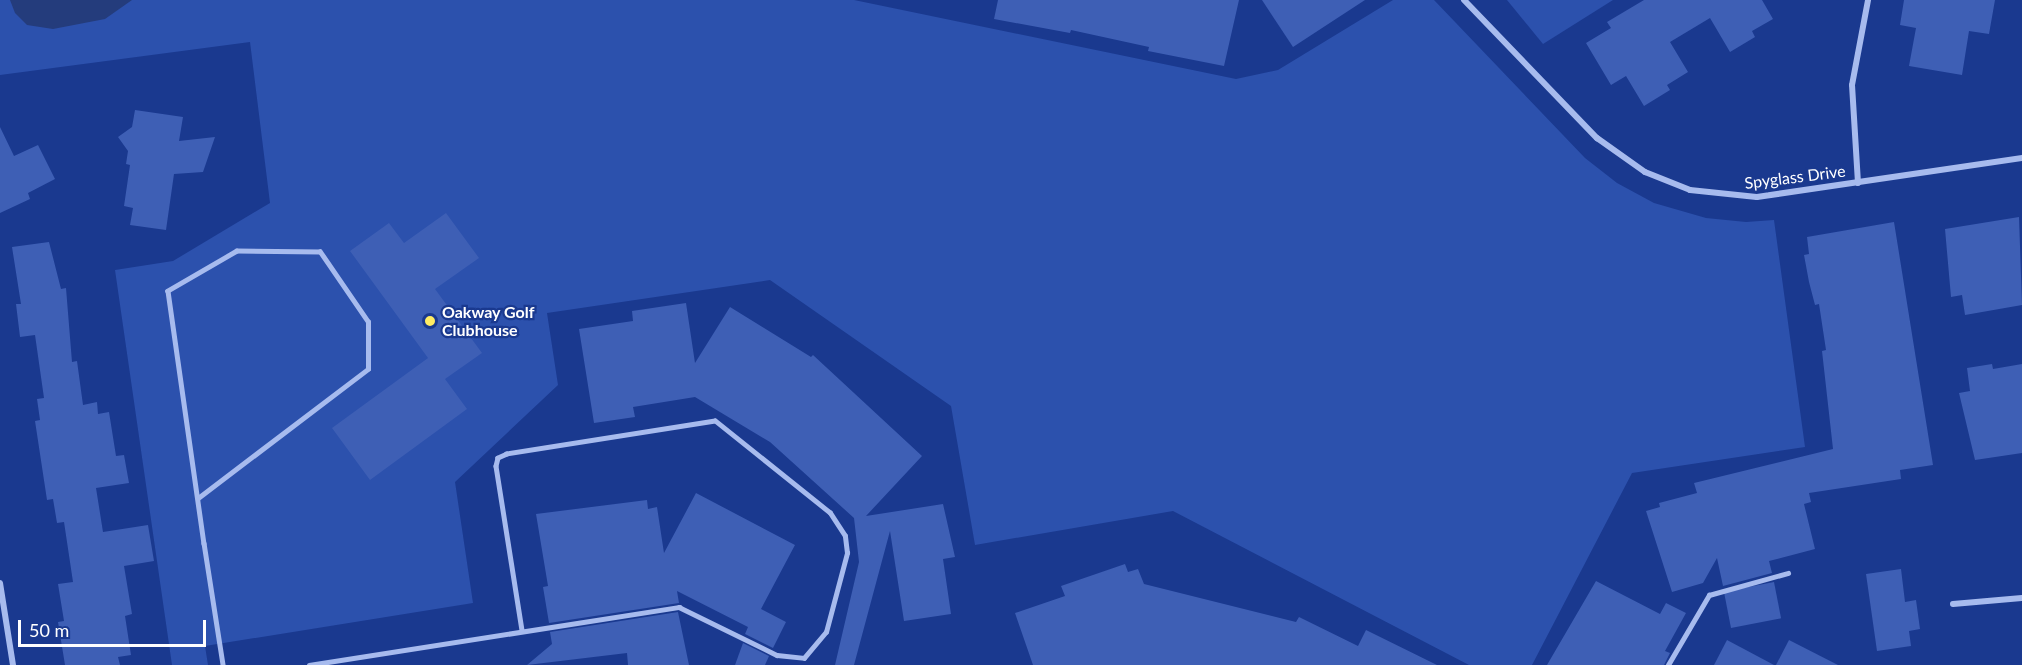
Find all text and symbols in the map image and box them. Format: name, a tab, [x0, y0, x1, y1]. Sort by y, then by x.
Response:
street label: Spyglass Drive	[1743, 161, 1847, 193]
place label: Oakway Golf Clubhouse	[442, 302, 535, 340]
marker: Oakway Golf Clubhouse	[423, 314, 437, 328]
scale bar	[21, 608, 208, 646]
text: 50 m	[29, 619, 69, 641]

